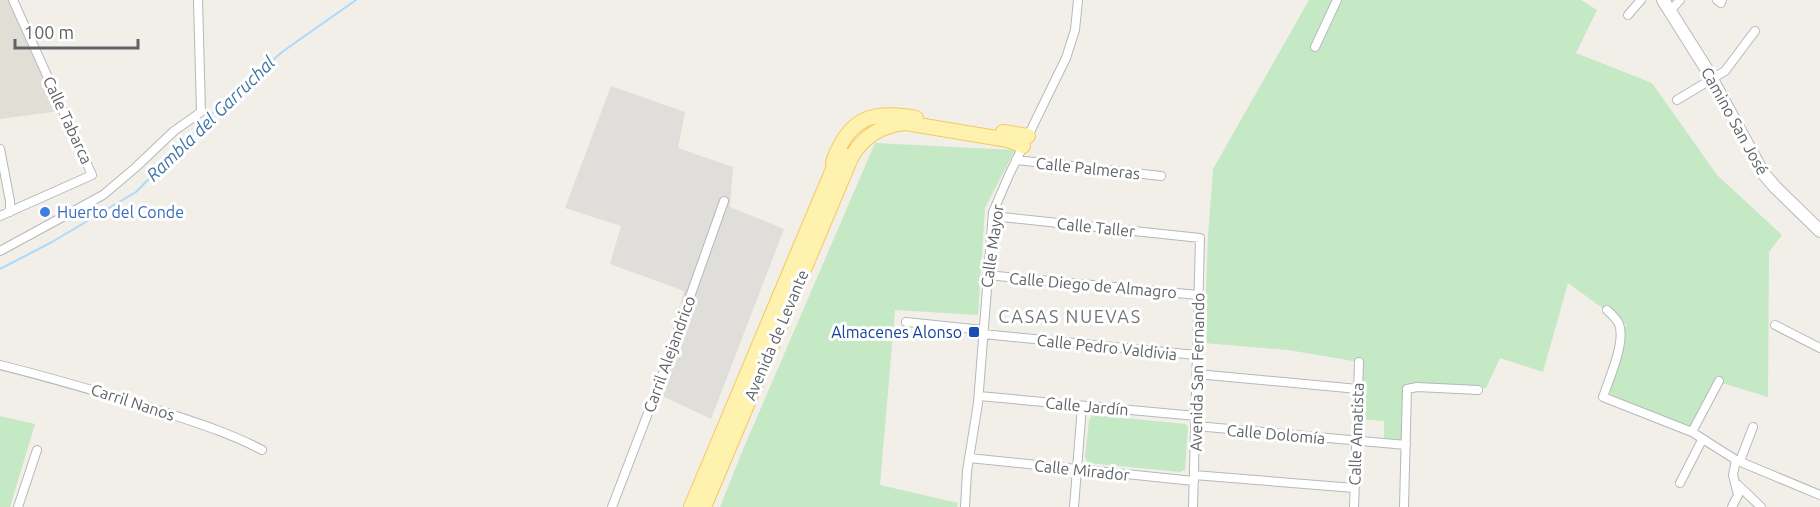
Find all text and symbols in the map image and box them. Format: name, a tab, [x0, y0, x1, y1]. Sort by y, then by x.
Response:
scale bar	[15, 12, 138, 50]
text: 100 m	[24, 22, 74, 42]
water label: Rambla del Garruchal	[142, 52, 279, 185]
street label: Camino San José	[1698, 64, 1772, 178]
street label: Calle Tabarca	[40, 73, 96, 167]
street label: Calle Palmeras	[1035, 154, 1141, 182]
place label: Huerto del Conde	[57, 203, 184, 221]
street label: Calle Mayor	[977, 203, 1007, 289]
marker: Huerto del Conde	[38, 205, 52, 219]
street label: Calle Taller	[1056, 214, 1136, 240]
street label: Avenida de Levante	[740, 267, 812, 403]
street label: Calle Diego de Almagro	[1008, 269, 1178, 301]
street label: Avenida San Fernando	[1187, 292, 1207, 452]
street label: Carril Alejandrico	[640, 293, 698, 415]
district label: CASAS NUEVAS	[998, 306, 1142, 326]
place label: Almacenes Alonso	[831, 323, 962, 341]
marker: Almacenes Alonso	[967, 325, 981, 339]
street label: Calle Pedro Valdivia	[1036, 331, 1178, 363]
street label: Carril Nanos	[89, 380, 177, 424]
street label: Calle Amatista	[1345, 382, 1367, 486]
street label: Calle Jardín	[1045, 393, 1129, 419]
street label: Calle Dolomía	[1226, 421, 1326, 447]
street label: Calle Mirador	[1033, 456, 1131, 484]

